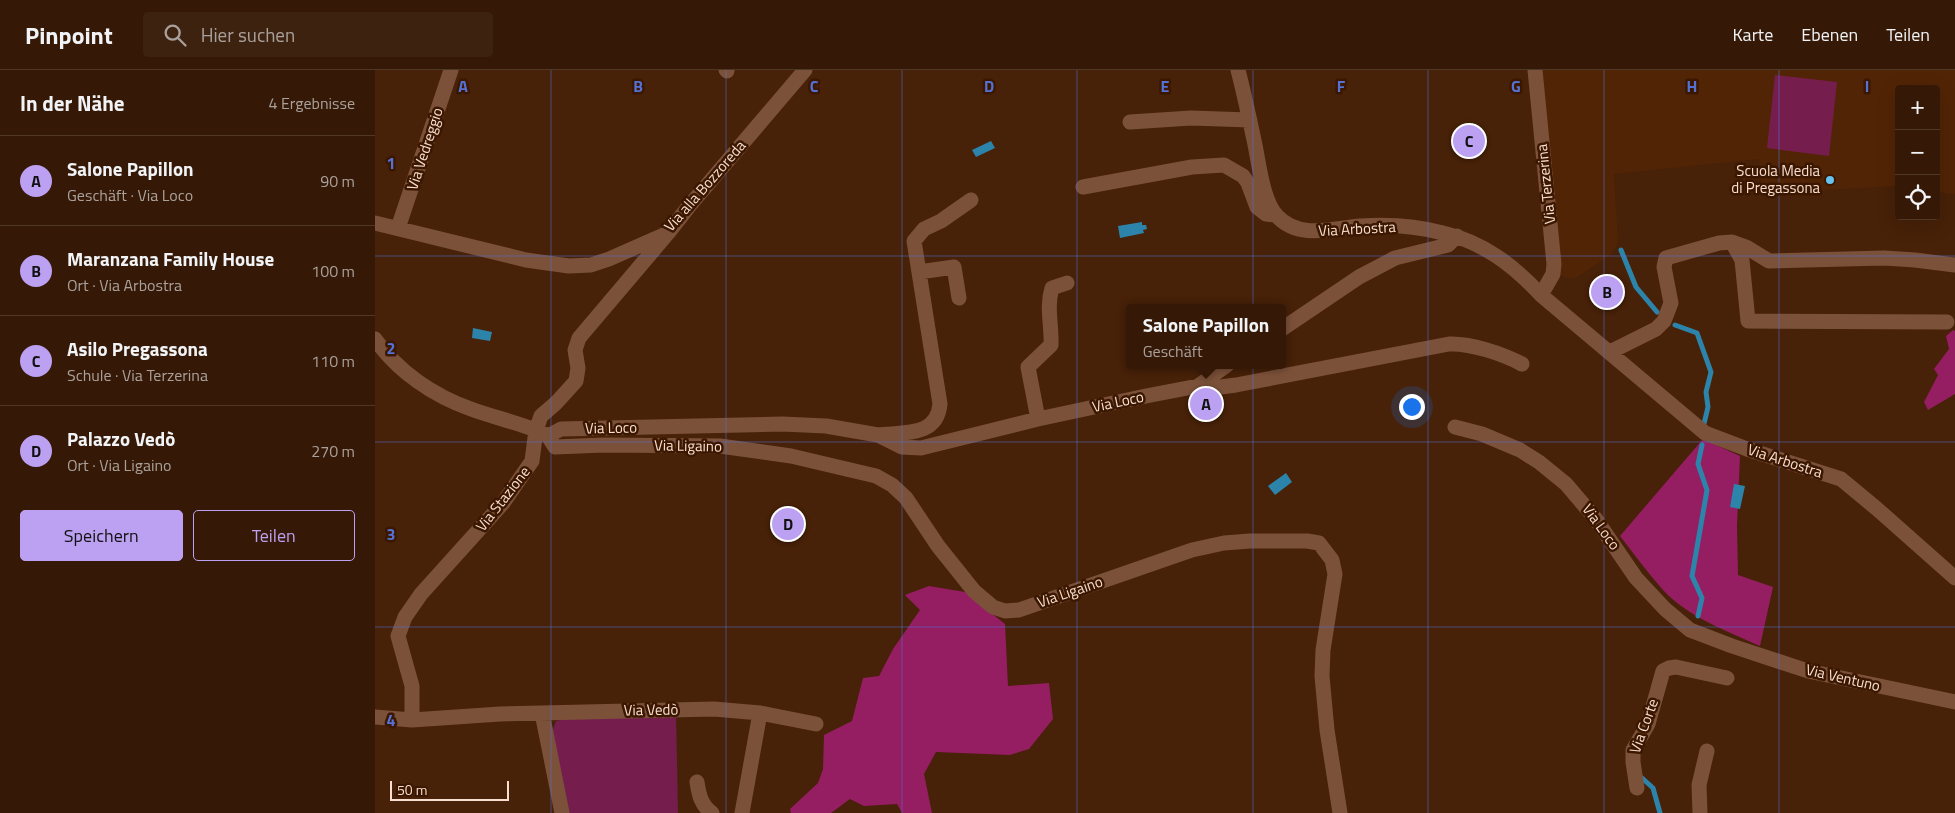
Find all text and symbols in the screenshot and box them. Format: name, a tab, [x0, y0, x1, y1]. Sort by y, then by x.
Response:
search box	[143, 12, 493, 57]
text: Pinpoint	[25, 17, 113, 53]
text: Hier suchen	[201, 20, 295, 49]
icon: search	[161, 21, 189, 49]
text: Karte	[1732, 21, 1773, 48]
text: Ebenen	[1801, 21, 1858, 48]
text: Teilen	[1886, 21, 1930, 48]
text: A	[458, 74, 468, 98]
text: B	[633, 74, 643, 98]
text: C	[810, 74, 819, 98]
text: D	[984, 74, 994, 98]
text: E	[1161, 74, 1170, 98]
text: F	[1337, 74, 1346, 98]
text: G	[1511, 74, 1521, 98]
text: H	[1687, 74, 1697, 98]
text: I	[1865, 74, 1869, 98]
map controls	[1895, 85, 1940, 220]
button: +	[1895, 85, 1940, 130]
text: In der Nähe	[20, 87, 125, 119]
text: 4 Ergebnisse	[268, 91, 355, 115]
street label: Via Vedreggio	[400, 104, 449, 193]
pin: C	[1453, 122, 1485, 160]
button: −	[1895, 130, 1940, 175]
street label: Via alla Bozzoreda	[658, 134, 751, 237]
street label: Via Terzerina	[1530, 142, 1561, 225]
text: 1	[387, 151, 395, 175]
text: Salone Papillon	[67, 154, 194, 183]
place label: Scuola Media di Pregassona	[1731, 159, 1820, 199]
text: A	[31, 169, 41, 193]
text: 90 m	[320, 169, 355, 193]
marker: Scuola Media di Pregassona	[1824, 174, 1836, 186]
button: locate	[1895, 175, 1940, 220]
text: Geschäft · Via Loco	[67, 183, 193, 207]
street label: Via Arbostra	[1318, 215, 1397, 242]
text: Maranzana Family House	[67, 244, 274, 273]
text: B	[31, 259, 41, 283]
text: 100 m	[311, 259, 355, 283]
text: Ort · Via Arbostra	[67, 273, 182, 297]
pin: B	[1591, 273, 1623, 311]
popup	[1126, 304, 1286, 369]
text: Salone Papillon	[1143, 310, 1269, 339]
text: Asilo Pregassona	[67, 334, 208, 363]
text: 2	[387, 336, 395, 360]
text: Geschäft	[1143, 339, 1203, 363]
text: C	[32, 349, 40, 373]
text: 110 m	[311, 349, 355, 373]
text: Schule · Via Terzerina	[67, 363, 208, 387]
street label: Via Loco	[1090, 385, 1146, 418]
pin: A	[1190, 385, 1222, 423]
your location	[1399, 394, 1425, 420]
street label: Via Loco	[585, 416, 637, 439]
text: Palazzo Vedò	[67, 424, 175, 453]
street label: Via Ligaino	[654, 433, 722, 458]
street label: Via Arbostra	[1745, 438, 1826, 484]
text: D	[31, 439, 41, 463]
text: 270 m	[311, 439, 355, 463]
text: Ort · Via Ligaino	[67, 453, 172, 477]
street label: Via Stazione	[470, 461, 535, 536]
street label: Via Loco	[1577, 499, 1626, 555]
pin: D	[772, 505, 804, 543]
button: Speichern	[20, 510, 183, 561]
button: Teilen	[193, 510, 355, 561]
text: 3	[387, 522, 395, 546]
street label: Via Ligaino	[1034, 570, 1106, 613]
street label: Via Ventuno	[1804, 658, 1883, 697]
street label: Via Corte	[1623, 695, 1664, 756]
street label: Via Vedò	[624, 698, 679, 721]
text: 4	[387, 708, 396, 732]
scale bar	[390, 778, 509, 801]
text: 50 m	[397, 779, 427, 800]

